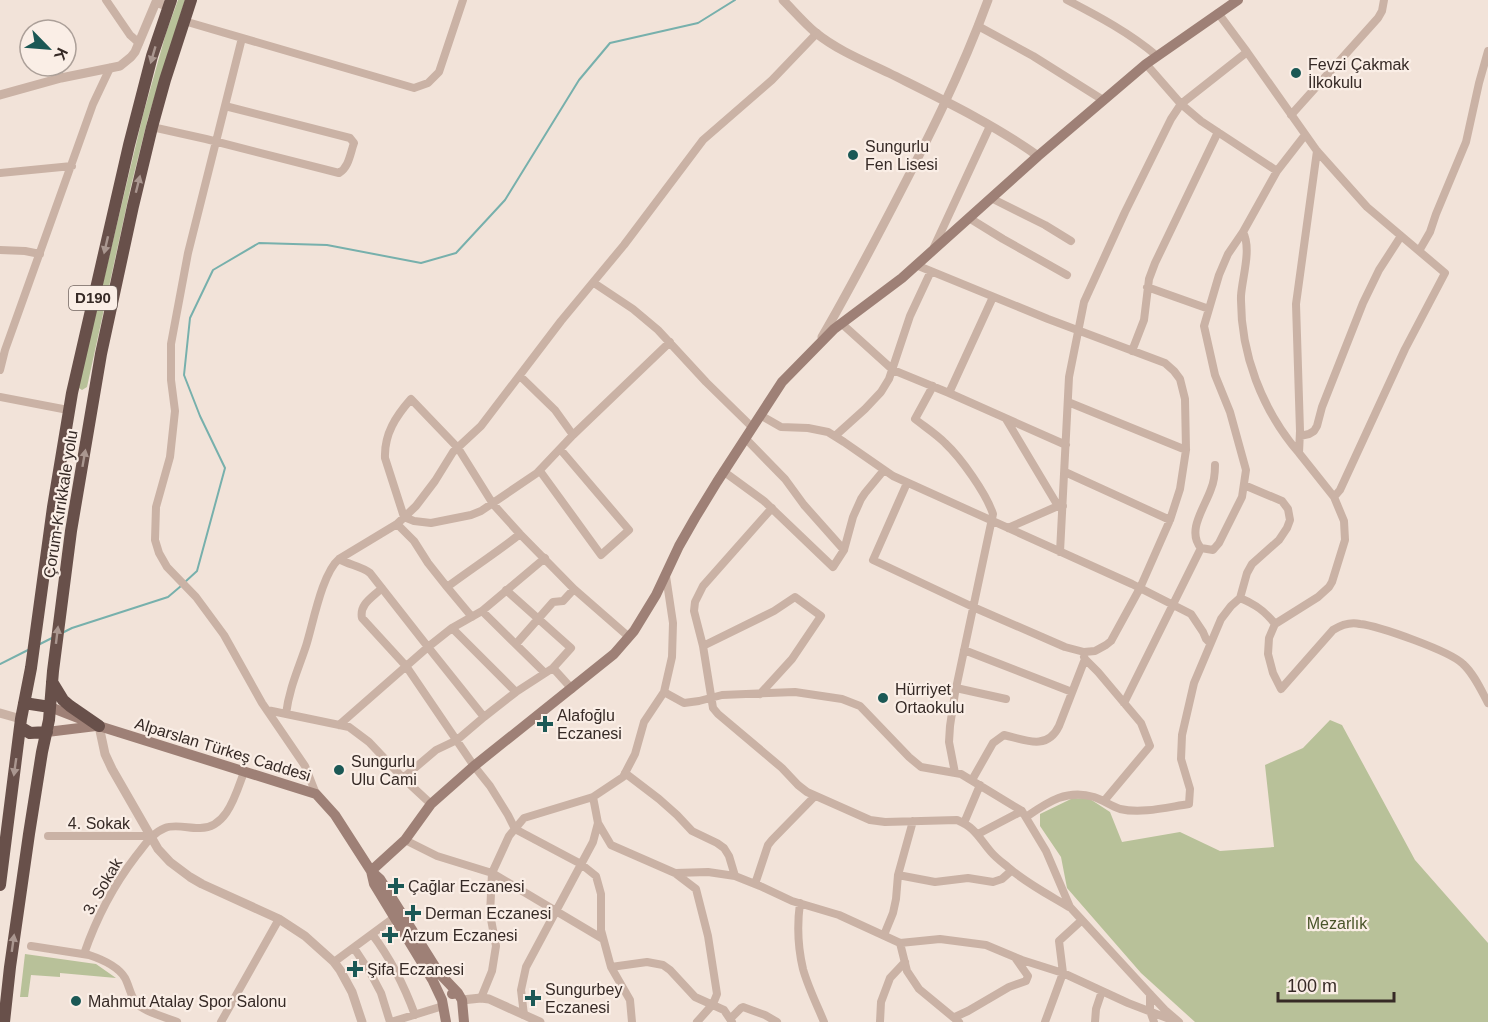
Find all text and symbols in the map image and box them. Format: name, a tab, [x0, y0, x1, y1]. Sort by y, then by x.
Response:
north arrow	[18, 18, 78, 78]
text: K	[51, 45, 71, 63]
one-way arrow	[148, 47, 157, 65]
place label: Fevzi Çakmak İlkokulu	[1308, 56, 1410, 91]
marker: Fevzi Çakmak İlkokulu	[1289, 66, 1303, 80]
place label: Sungurlu Fen Lisesi	[865, 138, 938, 173]
marker: Sungurlu Fen Lisesi	[846, 148, 860, 162]
one-way arrow	[133, 175, 143, 194]
one-way arrow	[101, 236, 110, 255]
road number: D190	[69, 286, 117, 310]
street label: Çorum-Kırıkkale yolu	[40, 429, 81, 579]
one-way arrow	[79, 448, 88, 467]
one-way arrow	[53, 625, 62, 644]
place label: Hürriyet Ortaokulu	[895, 681, 964, 716]
marker: Hürriyet Ortaokulu	[876, 691, 890, 705]
place label: Alafoğlu Eczanesi	[557, 707, 622, 742]
street label: Alparslan Türkeş Caddesi	[133, 715, 313, 784]
marker: Alafoğlu Eczanesi	[538, 717, 552, 731]
place label: Sungurlu Ulu Cami	[351, 753, 417, 788]
one-way arrow	[11, 758, 20, 777]
marker: Sungurlu Ulu Cami	[332, 763, 346, 777]
street label: 4. Sokak	[68, 815, 131, 832]
street label: 3. Sokak	[80, 854, 126, 917]
place label: Çağlar Eczanesi	[408, 878, 525, 895]
marker: Çağlar Eczanesi	[389, 879, 403, 893]
place label: Derman Eczanesi	[425, 905, 551, 922]
marker: Derman Eczanesi	[406, 906, 420, 920]
park label: Mezarlık	[1307, 915, 1368, 932]
place label: Arzum Eczanesi	[402, 927, 518, 944]
marker: Arzum Eczanesi	[383, 928, 397, 942]
one-way arrow	[9, 933, 18, 952]
place label: Şifa Eczanesi	[367, 961, 464, 978]
marker: Şifa Eczanesi	[348, 962, 362, 976]
scale bar	[1278, 965, 1394, 1003]
text: 100 m	[1287, 976, 1337, 996]
place label: Sungurbey Eczanesi	[545, 981, 622, 1016]
marker: Sungurbey Eczanesi	[526, 991, 540, 1005]
place label: Mahmut Atalay Spor Salonu	[88, 993, 286, 1010]
marker: Mahmut Atalay Spor Salonu	[69, 994, 83, 1008]

